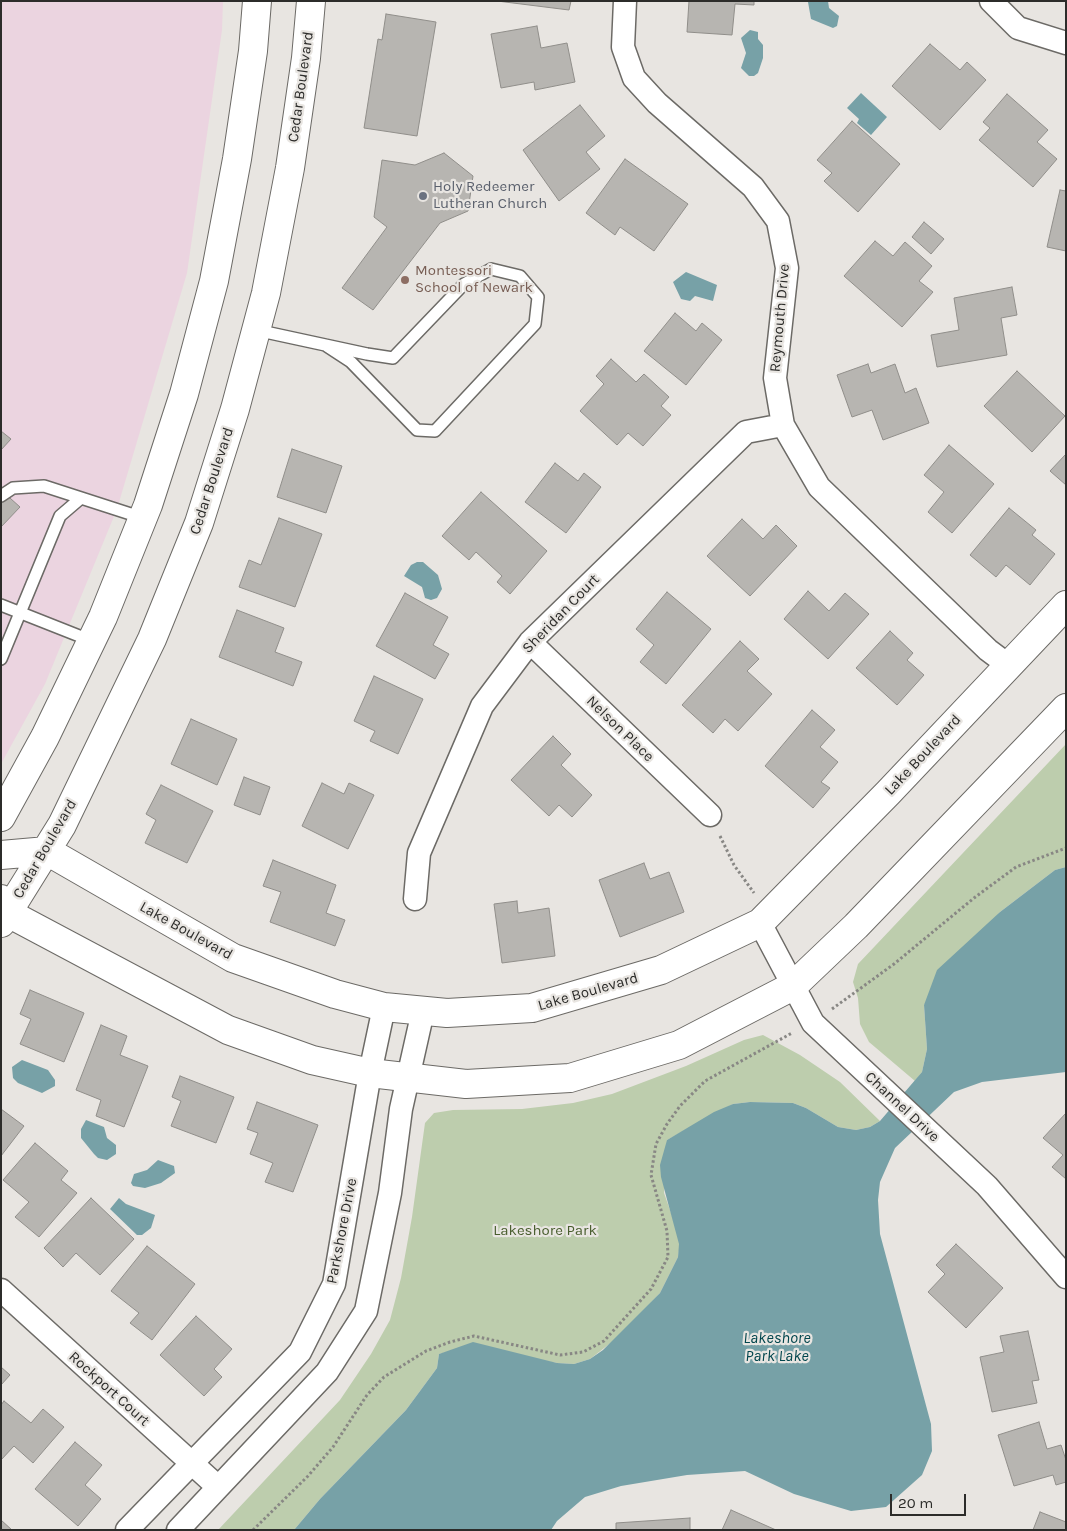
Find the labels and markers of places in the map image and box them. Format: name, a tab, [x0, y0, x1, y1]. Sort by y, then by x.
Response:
place label: Holy Redeemer Lutheran Church	[433, 178, 547, 213]
marker: Holy Redeemer Lutheran Church	[417, 190, 429, 202]
place label: Montessori School of Newark	[415, 262, 533, 297]
marker: Montessori School of Newark	[399, 274, 411, 286]

